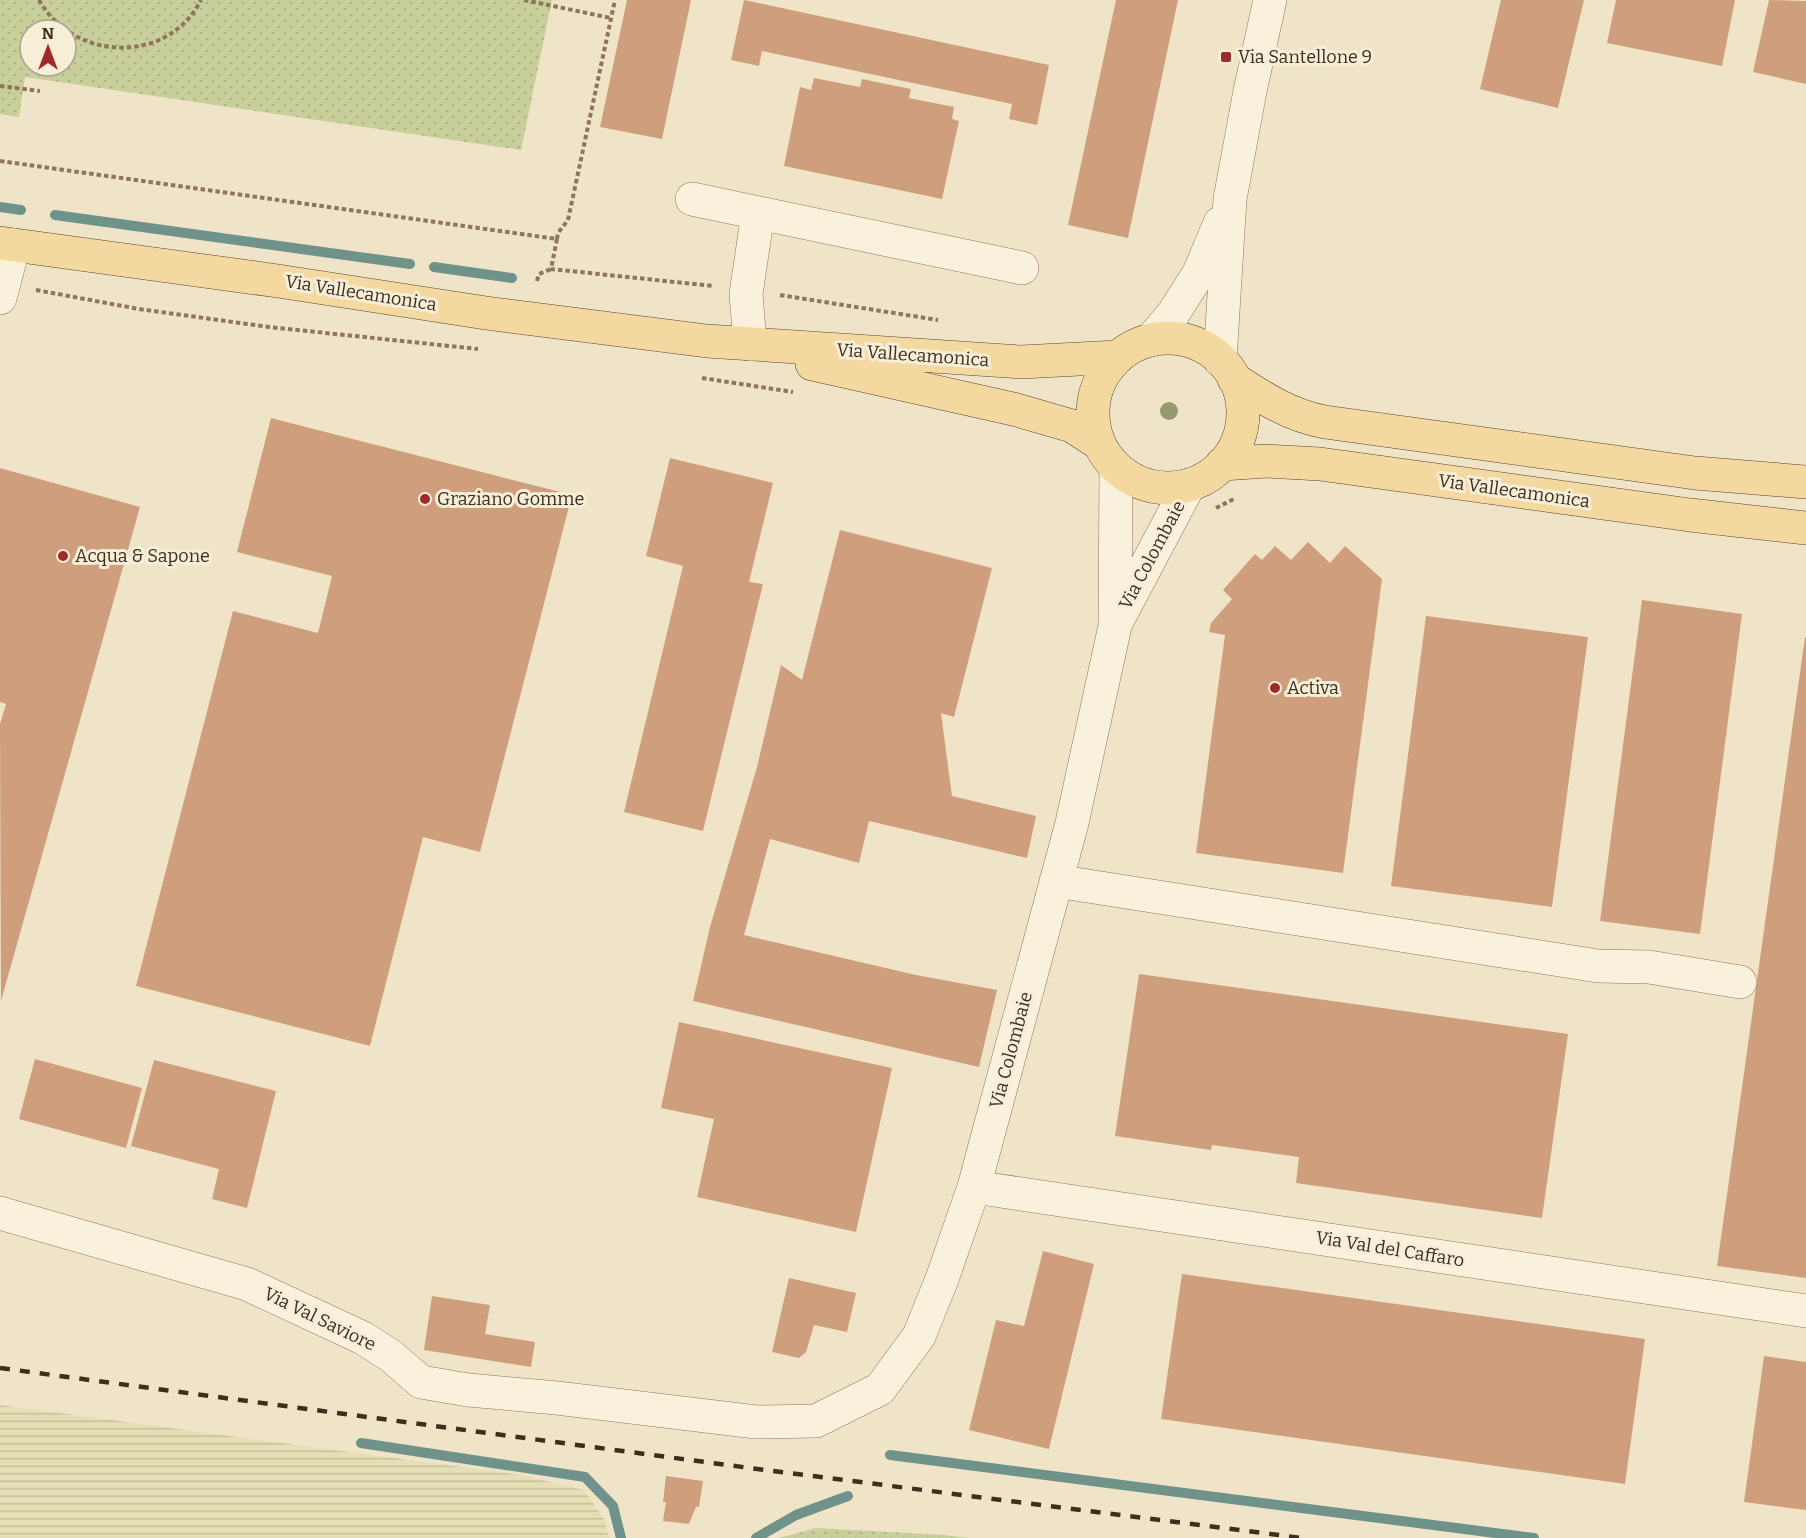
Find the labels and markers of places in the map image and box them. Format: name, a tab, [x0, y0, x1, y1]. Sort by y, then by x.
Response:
place label: Via Santellone 9	[1238, 46, 1372, 68]
marker: Via Santellone 9	[1219, 50, 1233, 64]
place label: Graziano Gomme	[437, 488, 584, 510]
marker: Graziano Gomme	[418, 492, 432, 506]
place label: Acqua & Sapone	[75, 545, 210, 567]
marker: Acqua & Sapone	[56, 549, 70, 563]
place label: Activa	[1287, 677, 1339, 699]
marker: Activa	[1268, 681, 1282, 695]

